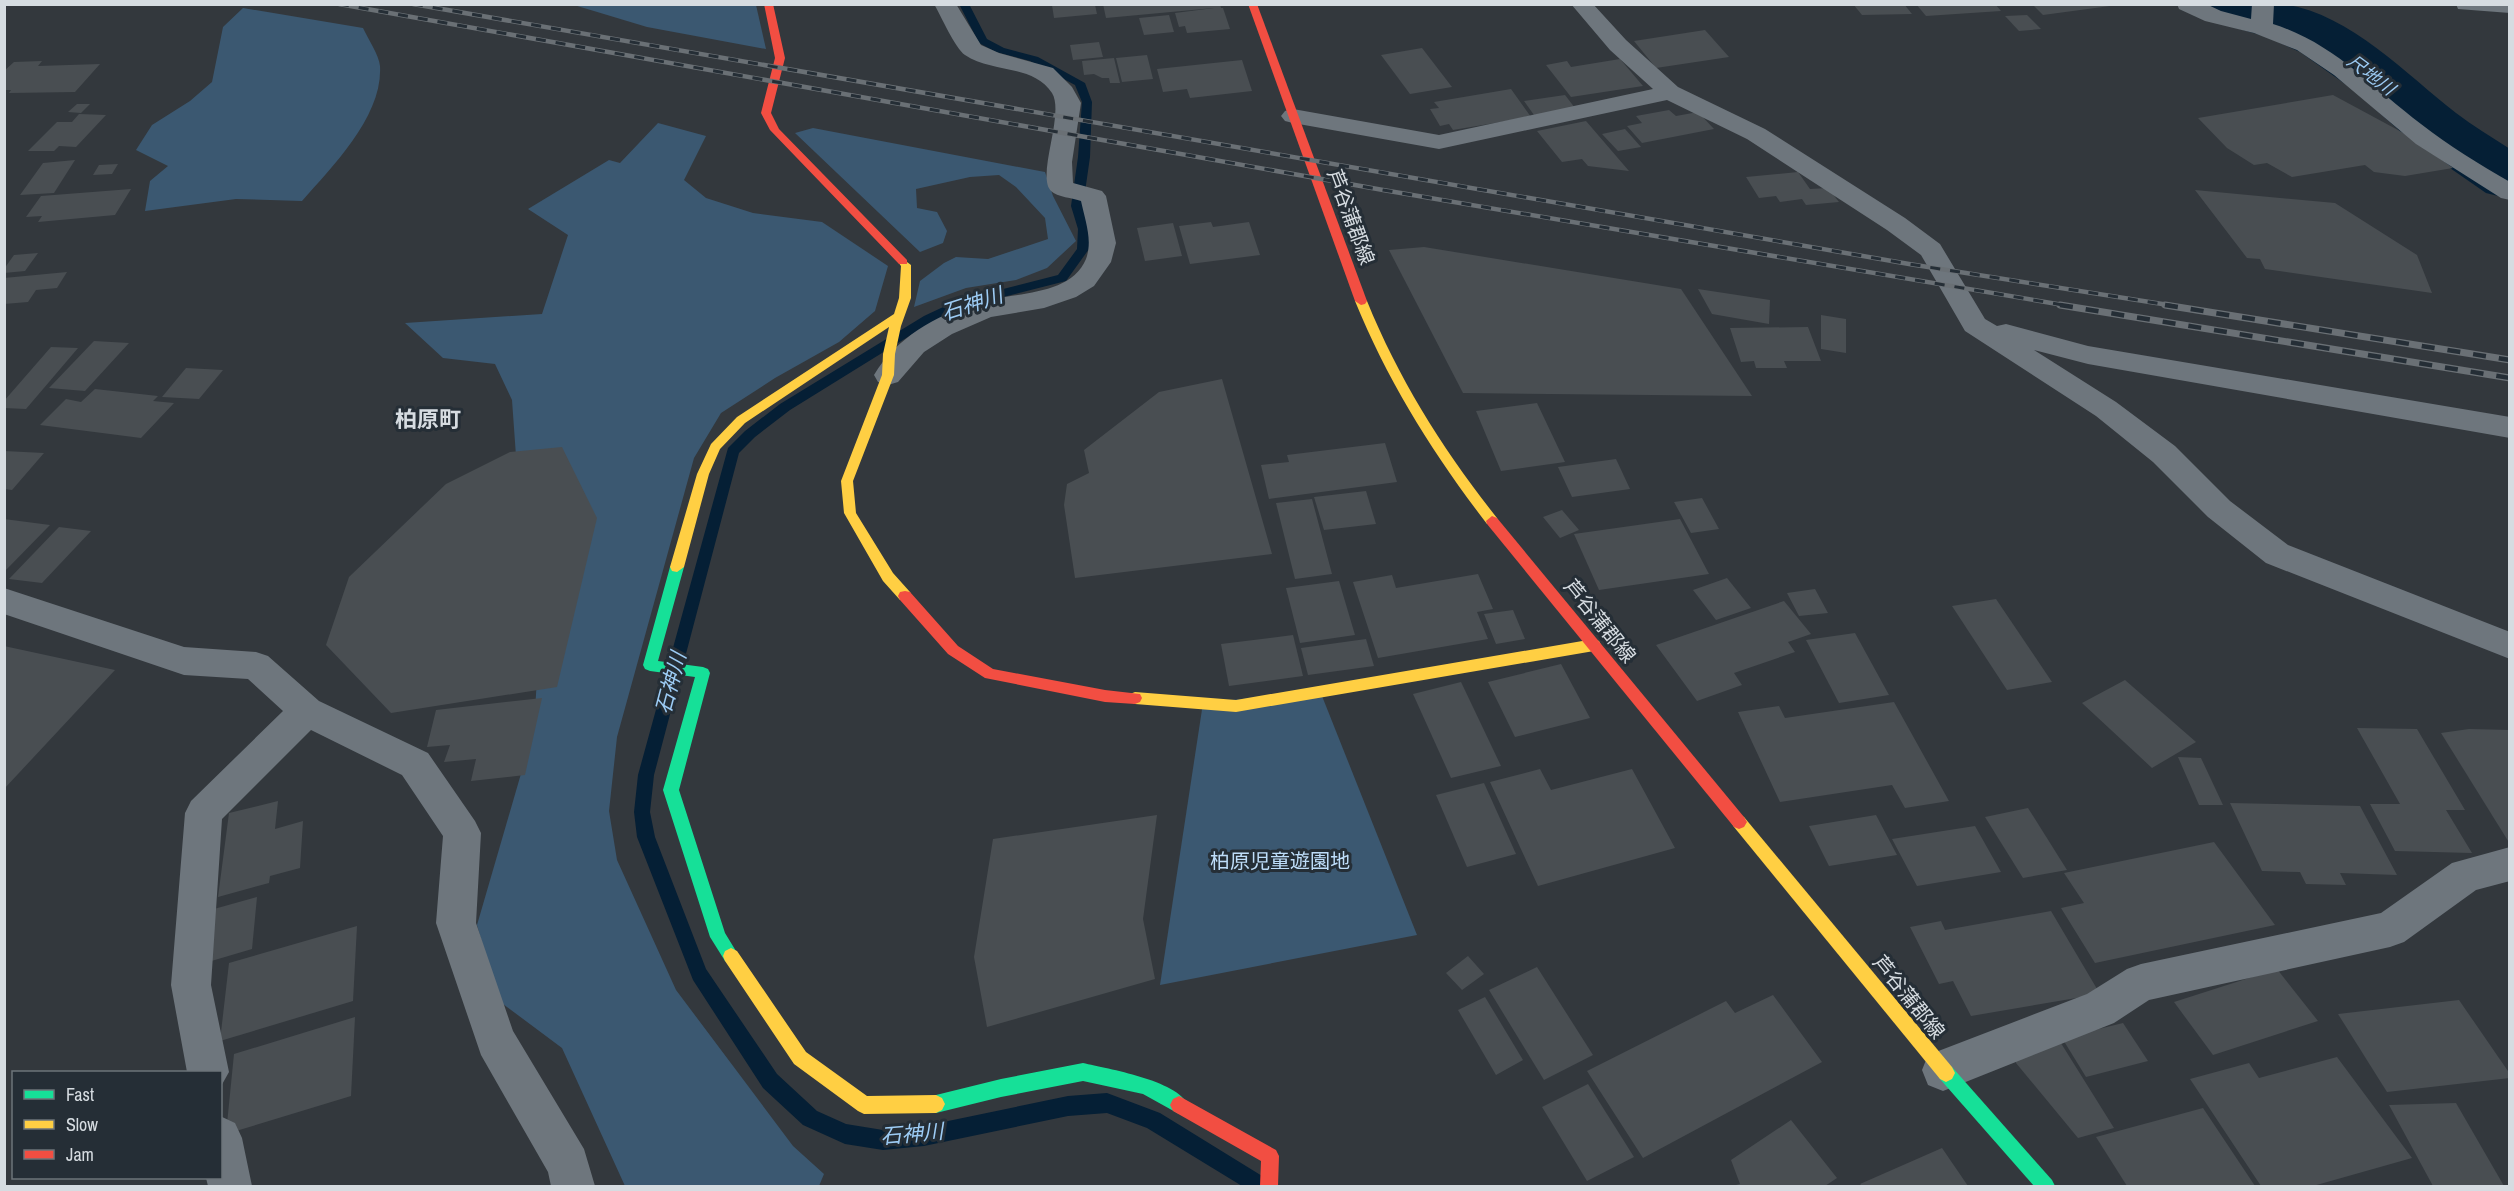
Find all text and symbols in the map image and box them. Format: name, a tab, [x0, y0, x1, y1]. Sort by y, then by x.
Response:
water label: 尺地川	[2342, 48, 2402, 102]
street label: 芦谷蒲郡線	[1322, 165, 1381, 268]
water label: 石神川	[937, 279, 1008, 327]
district label: 柏原町	[395, 404, 461, 434]
street label: 芦谷蒲郡線	[1558, 573, 1642, 668]
water label: 石神川	[648, 647, 693, 717]
park label: 柏原児童遊園地	[1210, 847, 1350, 874]
street label: 芦谷蒲郡線	[1867, 949, 1951, 1044]
legend	[12, 1071, 222, 1179]
text: Fast	[66, 1082, 94, 1107]
text: Slow	[66, 1112, 98, 1137]
water label: 石神川	[879, 1116, 947, 1151]
text: Jam	[66, 1142, 94, 1167]

